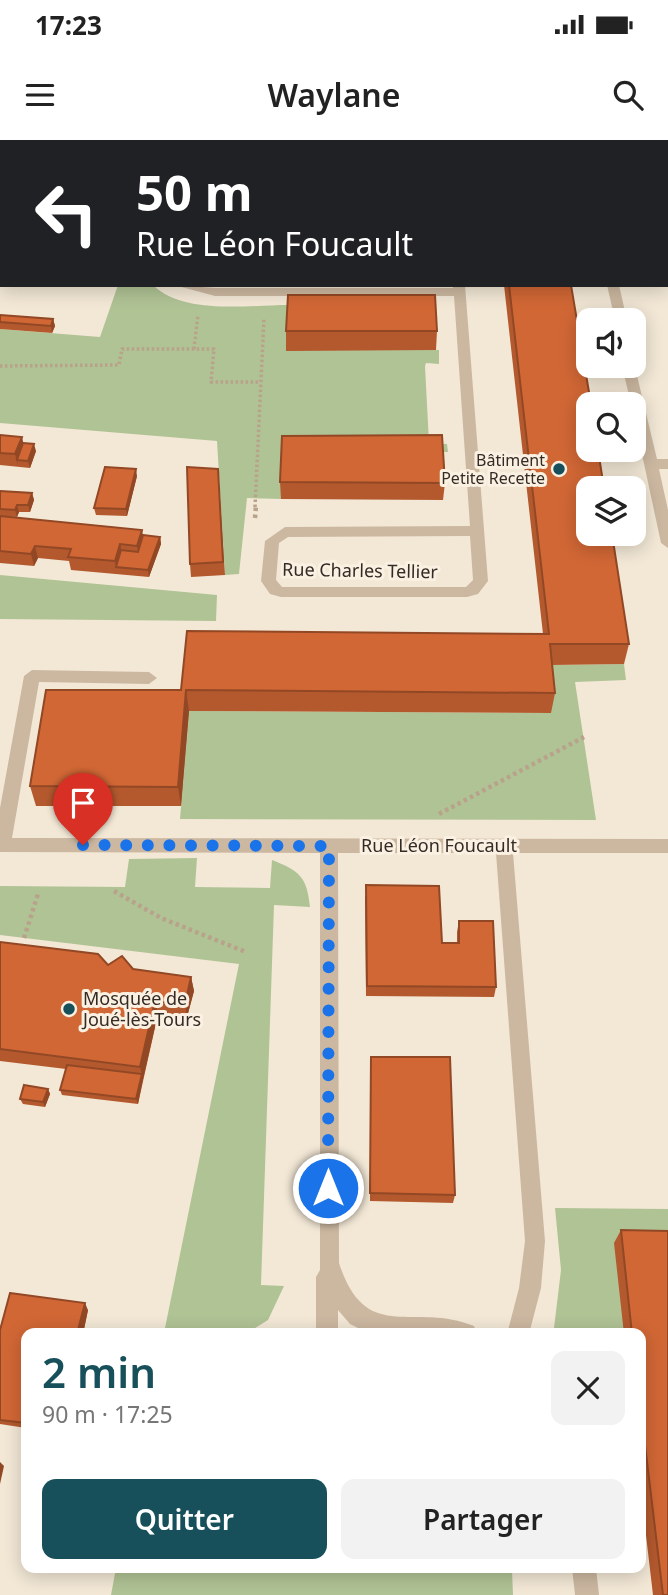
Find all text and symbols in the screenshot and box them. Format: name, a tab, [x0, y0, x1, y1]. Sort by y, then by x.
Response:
text: 17:23	[35, 7, 102, 43]
text: Waylane	[267, 73, 401, 116]
icon: menu	[21, 76, 59, 114]
icon: search	[609, 76, 647, 114]
text: 50 m	[136, 159, 253, 225]
icon: left	[21, 168, 112, 259]
text: Rue Léon Foucault	[136, 222, 413, 265]
map controls	[576, 308, 646, 546]
button: sound	[576, 308, 646, 378]
button: search	[576, 392, 646, 462]
place label: Bâtiment Petite Recette	[441, 449, 545, 489]
marker: Bâtiment Petite Recette	[551, 461, 567, 477]
button: layers	[576, 476, 646, 546]
street label: Rue Charles Tellier	[282, 557, 439, 583]
pin	[53, 773, 113, 845]
icon: arrive	[64, 784, 102, 822]
street label: Rue Léon Foucault	[361, 833, 517, 857]
place label: Mosquée de Joué-lès-Tours	[81, 986, 201, 1031]
marker: Mosquée de Joué-lès-Tours	[61, 1001, 77, 1017]
position arrow	[291, 1151, 365, 1225]
text: 2 min	[42, 1343, 156, 1400]
button: close	[551, 1351, 625, 1425]
text: 90 m · 17:25	[42, 1398, 173, 1430]
button: Quitter	[42, 1479, 327, 1559]
button: Partager	[341, 1479, 625, 1559]

